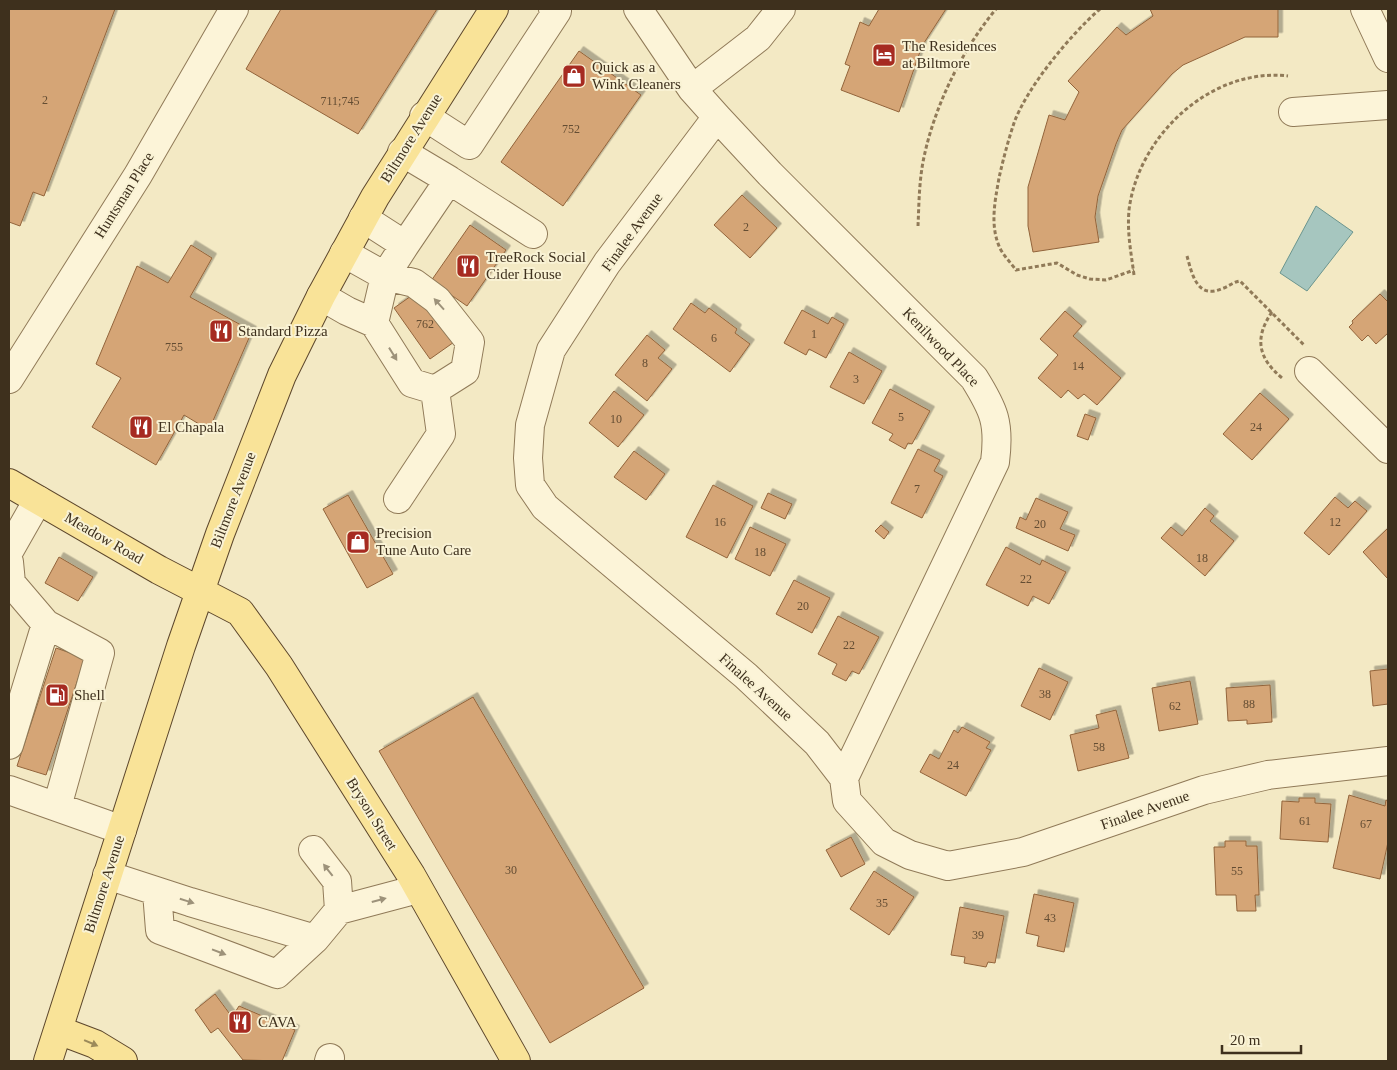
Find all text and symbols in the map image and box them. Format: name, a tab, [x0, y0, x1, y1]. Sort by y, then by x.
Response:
place label: The Residences at Biltmore	[902, 38, 997, 71]
hotel icon: The Residences at Biltmore	[871, 42, 897, 68]
place label: Quick as a Wink Cleaners	[592, 59, 681, 92]
shop icon: Quick as a Wink Cleaners	[561, 63, 587, 89]
street label: Biltmore Avenue	[377, 90, 445, 185]
house number: 2	[42, 93, 48, 107]
house number: 711;745	[321, 94, 359, 108]
house number: 752	[562, 122, 580, 136]
street label: Huntsman Place	[91, 149, 157, 241]
street label: Finalee Avenue	[598, 190, 666, 274]
house number: 2	[743, 220, 749, 234]
place label: TreeRock Social Cider House	[486, 249, 586, 282]
restaurant icon: TreeRock Social Cider House	[455, 253, 481, 279]
one-way arrow	[434, 298, 445, 311]
street label: Kenilwood Place	[900, 304, 983, 390]
house number: 762	[416, 317, 434, 331]
restaurant icon: Standard Pizza	[208, 318, 234, 344]
place label: Standard Pizza	[238, 323, 328, 339]
house number: 1	[811, 327, 817, 341]
house number: 6	[711, 331, 717, 345]
house number: 755	[165, 340, 183, 354]
one-way arrow	[389, 347, 398, 360]
house number: 8	[642, 356, 648, 370]
house number: 14	[1072, 359, 1084, 373]
house number: 3	[853, 372, 859, 386]
house number: 5	[898, 410, 904, 424]
house number: 10	[610, 412, 622, 426]
restaurant icon: El Chapala	[128, 414, 154, 440]
place label: El Chapala	[158, 419, 225, 435]
house number: 24	[1250, 420, 1262, 434]
street label: Biltmore Avenue	[207, 449, 259, 550]
house number: 7	[914, 482, 920, 496]
street label: Meadow Road	[62, 509, 146, 567]
house number: 16	[714, 515, 726, 529]
house number: 12	[1329, 515, 1341, 529]
house number: 20	[1034, 517, 1046, 531]
place label: Precision Tune Auto Care	[376, 525, 472, 558]
shop icon: Precision Tune Auto Care	[345, 529, 371, 555]
house number: 18	[754, 545, 766, 559]
house number: 18	[1196, 551, 1208, 565]
house number: 22	[1020, 572, 1032, 586]
house number: 20	[797, 599, 809, 613]
house number: 22	[843, 638, 855, 652]
street label: Finalee Avenue	[716, 650, 796, 724]
fuel station icon: Shell	[44, 682, 70, 708]
place label: Shell	[74, 687, 105, 703]
house number: 38	[1039, 687, 1051, 701]
house number: 88	[1243, 697, 1255, 711]
house number: 62	[1169, 699, 1181, 713]
house number: 58	[1093, 740, 1105, 754]
house number: 24	[947, 758, 959, 772]
street label: Bryson Street	[343, 775, 401, 854]
street label: Finalee Avenue	[1099, 787, 1192, 833]
house number: 61	[1299, 814, 1311, 828]
house number: 67	[1360, 817, 1372, 831]
street label: Biltmore Avenue	[81, 833, 127, 935]
one-way arrow	[323, 863, 334, 876]
house number: 30	[505, 863, 517, 877]
house number: 55	[1231, 864, 1243, 878]
one-way arrow	[371, 895, 386, 903]
house number: 35	[876, 896, 888, 910]
one-way arrow	[179, 898, 194, 906]
house number: 43	[1044, 911, 1056, 925]
house number: 39	[972, 928, 984, 942]
one-way arrow	[212, 948, 227, 956]
restaurant icon: CAVA	[227, 1009, 253, 1035]
place label: CAVA	[258, 1014, 297, 1030]
scale bar	[1222, 1022, 1301, 1054]
text: 20 m	[1230, 1032, 1261, 1048]
one-way arrow	[84, 1040, 98, 1048]

